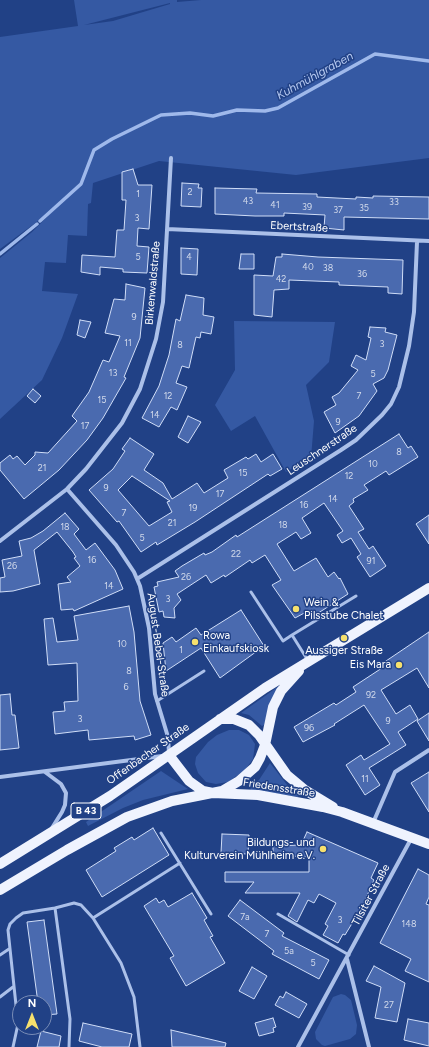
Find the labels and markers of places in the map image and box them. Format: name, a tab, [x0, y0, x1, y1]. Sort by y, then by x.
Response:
place label: Wein & Pilsstube Chalet	[304, 596, 383, 622]
marker: Wein & Pilsstube Chalet	[291, 604, 301, 614]
place label: Rowa Einkaufskiosk	[203, 629, 269, 655]
marker: Aussiger Straße	[339, 633, 349, 643]
marker: Rowa Einkaufskiosk	[190, 637, 200, 647]
place label: Aussiger Straße	[305, 644, 383, 658]
place label: Eis Mara	[350, 658, 391, 672]
marker: Eis Mara	[394, 660, 404, 670]
place label: Bildungs- und Kulturverein Mühlheim e.V.	[184, 836, 315, 862]
marker: Bildungs- und Kulturverein Mühlheim e.V.	[318, 844, 328, 854]

